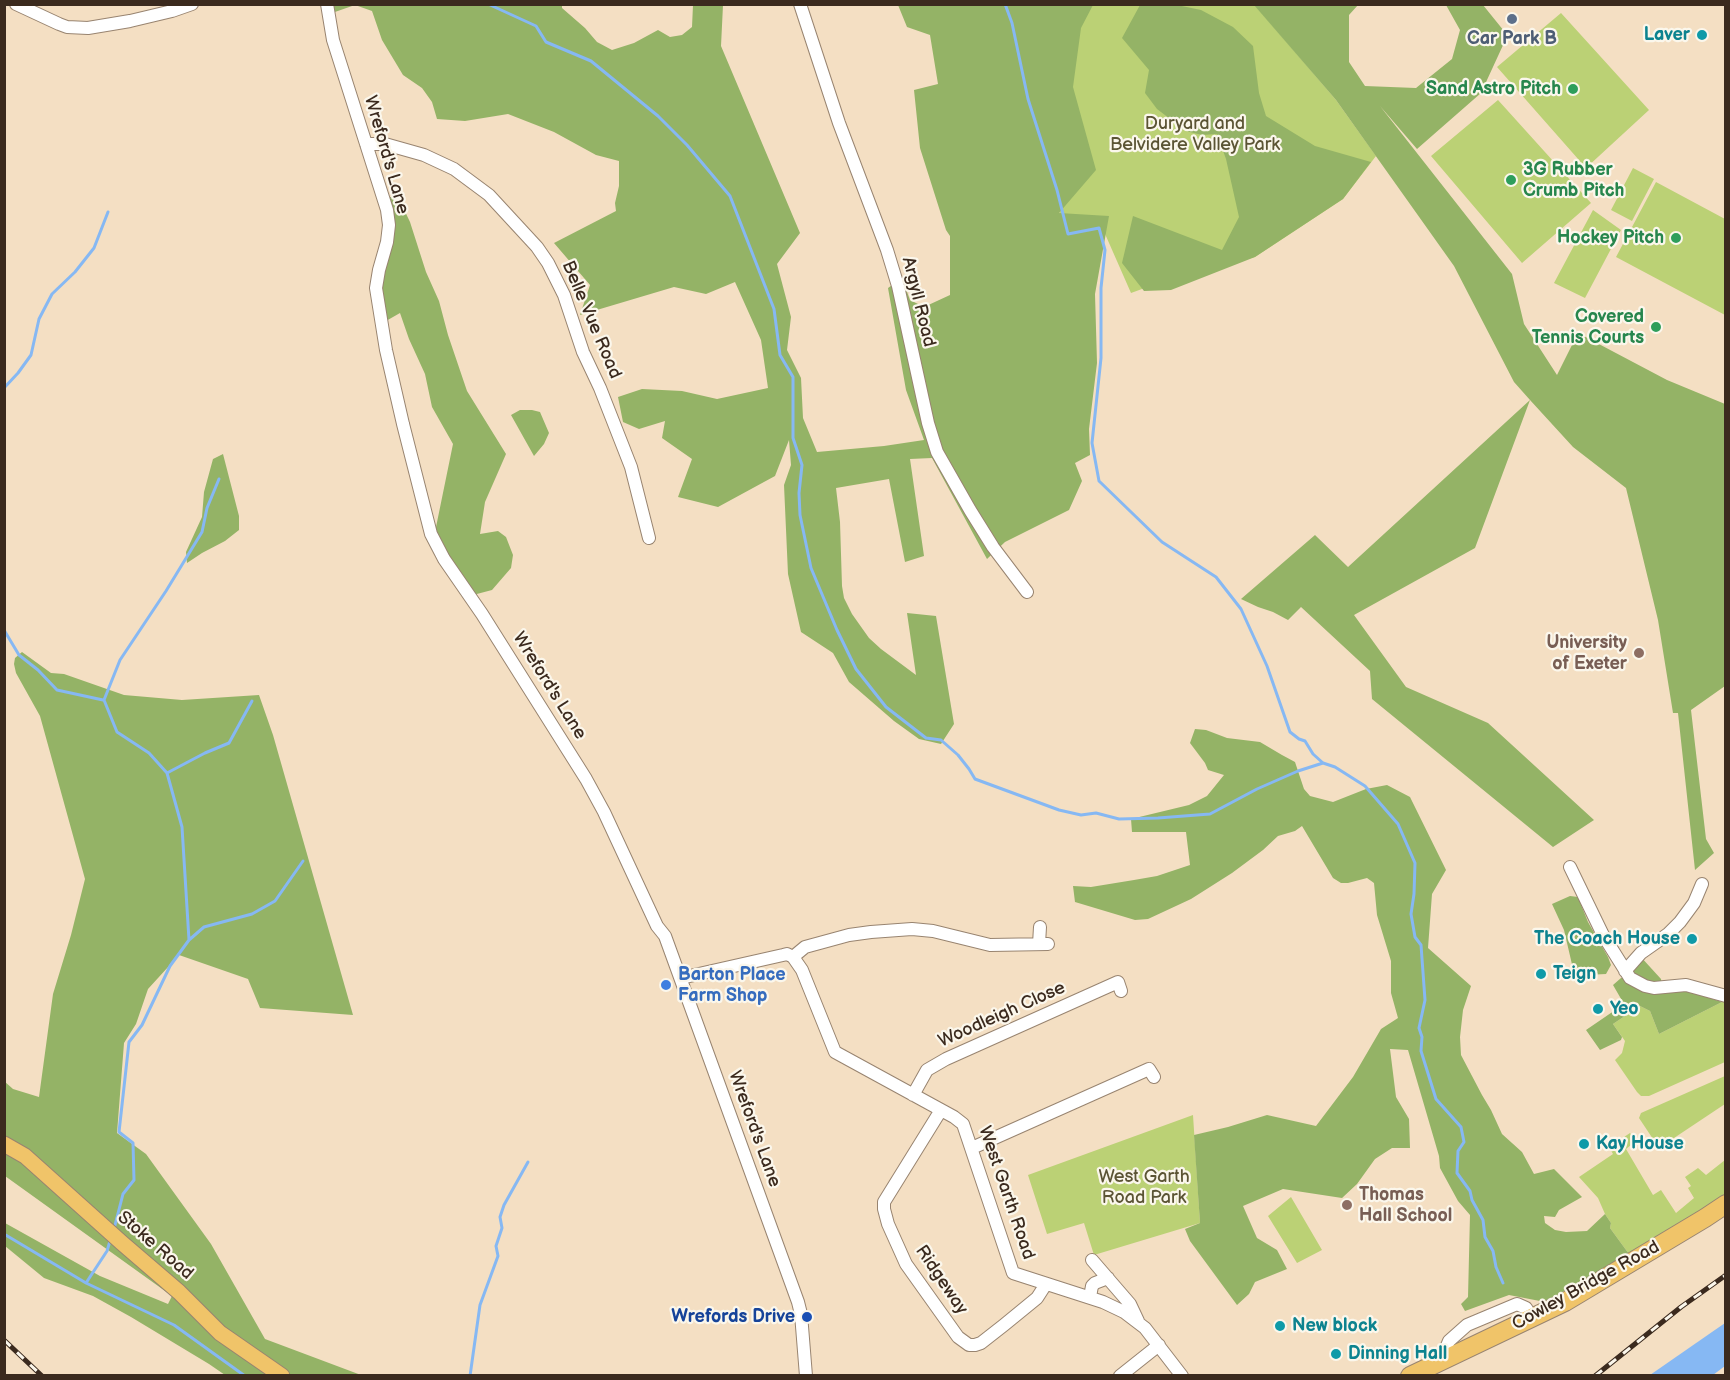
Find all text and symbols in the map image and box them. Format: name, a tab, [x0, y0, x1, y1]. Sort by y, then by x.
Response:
marker: Car Park B	[1505, 12, 1519, 26]
place label: Laver	[1644, 24, 1690, 46]
place label: Car Park B	[1467, 28, 1557, 50]
marker: Laver	[1695, 28, 1709, 42]
place label: Sand Astro Pitch	[1426, 78, 1561, 100]
marker: Sand Astro Pitch	[1566, 82, 1580, 96]
street label: Wreford's Lane	[359, 93, 413, 217]
park label: Duryard and Belvidere Valley Park	[1110, 113, 1280, 156]
place label: 3G Rubber Crumb Pitch	[1523, 159, 1624, 201]
marker: 3G Rubber Crumb Pitch	[1504, 173, 1518, 187]
place label: Hockey Pitch	[1557, 227, 1664, 249]
marker: Hockey Pitch	[1669, 231, 1683, 245]
street label: Argyll Road	[896, 255, 940, 349]
street label: Belle Vue Road	[556, 258, 626, 382]
place label: Covered Tennis Courts	[1532, 306, 1644, 348]
marker: Covered Tennis Courts	[1649, 320, 1663, 334]
street label: Wreford's Lane	[507, 628, 591, 744]
place label: University of Exeter	[1546, 632, 1627, 674]
marker: University of Exeter	[1632, 646, 1646, 660]
place label: The Coach House	[1534, 928, 1680, 950]
marker: The Coach House	[1685, 932, 1699, 946]
place label: Teign	[1553, 963, 1596, 985]
place label: Barton Place Farm Shop	[678, 964, 786, 1006]
marker: Teign	[1534, 967, 1548, 981]
street label: Woodleigh Close	[935, 977, 1069, 1053]
marker: Barton Place Farm Shop	[659, 978, 673, 992]
place label: Yeo	[1610, 998, 1639, 1020]
marker: Yeo	[1591, 1002, 1605, 1016]
street label: Wreford's Lane	[723, 1068, 785, 1190]
street label: West Garth Road	[973, 1123, 1039, 1263]
place label: Kay House	[1596, 1133, 1684, 1155]
marker: Kay House	[1577, 1137, 1591, 1151]
park label: West Garth Road Park	[1098, 1166, 1190, 1208]
place label: Thomas Hall School	[1359, 1184, 1452, 1226]
marker: Thomas Hall School	[1340, 1198, 1354, 1212]
street label: Stoke Road	[113, 1207, 197, 1285]
street label: Cowley Bridge Road	[1509, 1237, 1663, 1335]
street label: Ridgeway	[910, 1241, 972, 1319]
place label: Wrefords Drive	[671, 1306, 795, 1328]
marker: Wrefords Drive	[800, 1310, 814, 1324]
place label: New block	[1292, 1315, 1377, 1337]
marker: New block	[1273, 1319, 1287, 1333]
place label: Dinning Hall	[1348, 1343, 1447, 1365]
marker: Dinning Hall	[1329, 1347, 1343, 1361]

